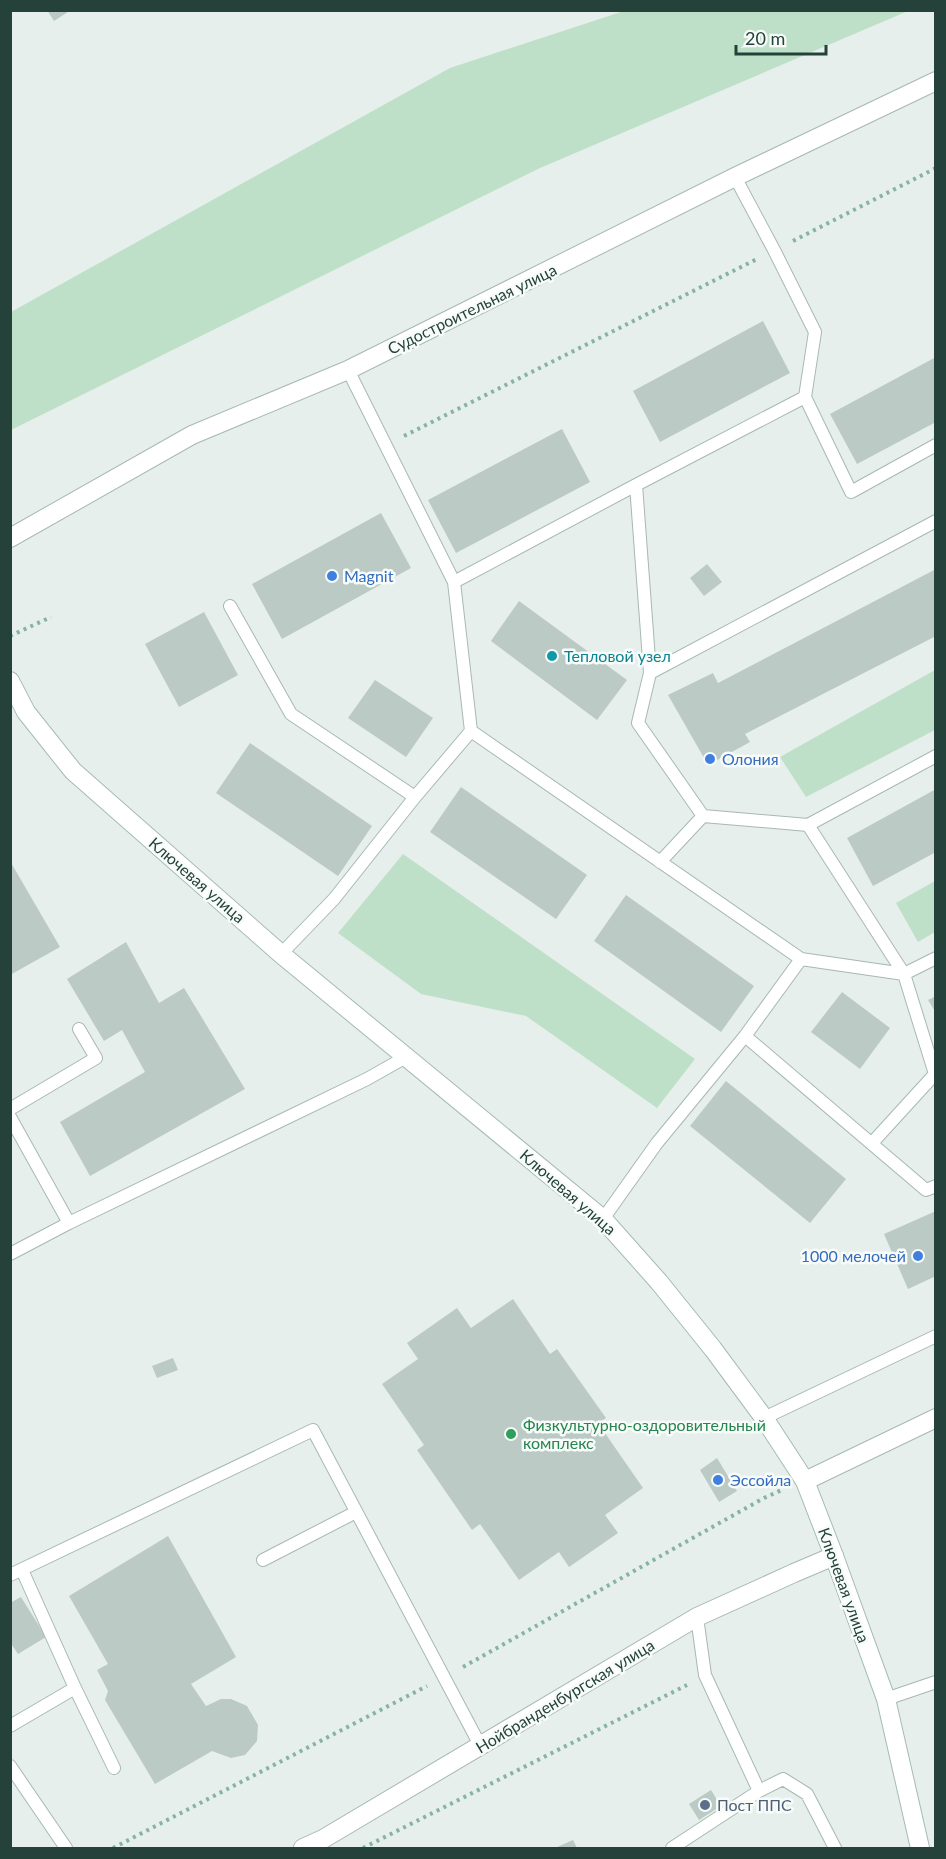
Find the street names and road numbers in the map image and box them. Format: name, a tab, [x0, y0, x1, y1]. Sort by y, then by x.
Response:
street label: Судостроительная улица	[384, 259, 559, 358]
street label: Ключевая улица	[145, 833, 249, 926]
street label: Ключевая улица	[516, 1145, 620, 1238]
street label: Ключевая улица	[815, 1525, 874, 1645]
street label: Нойбранденбургская улица	[472, 1635, 657, 1756]

